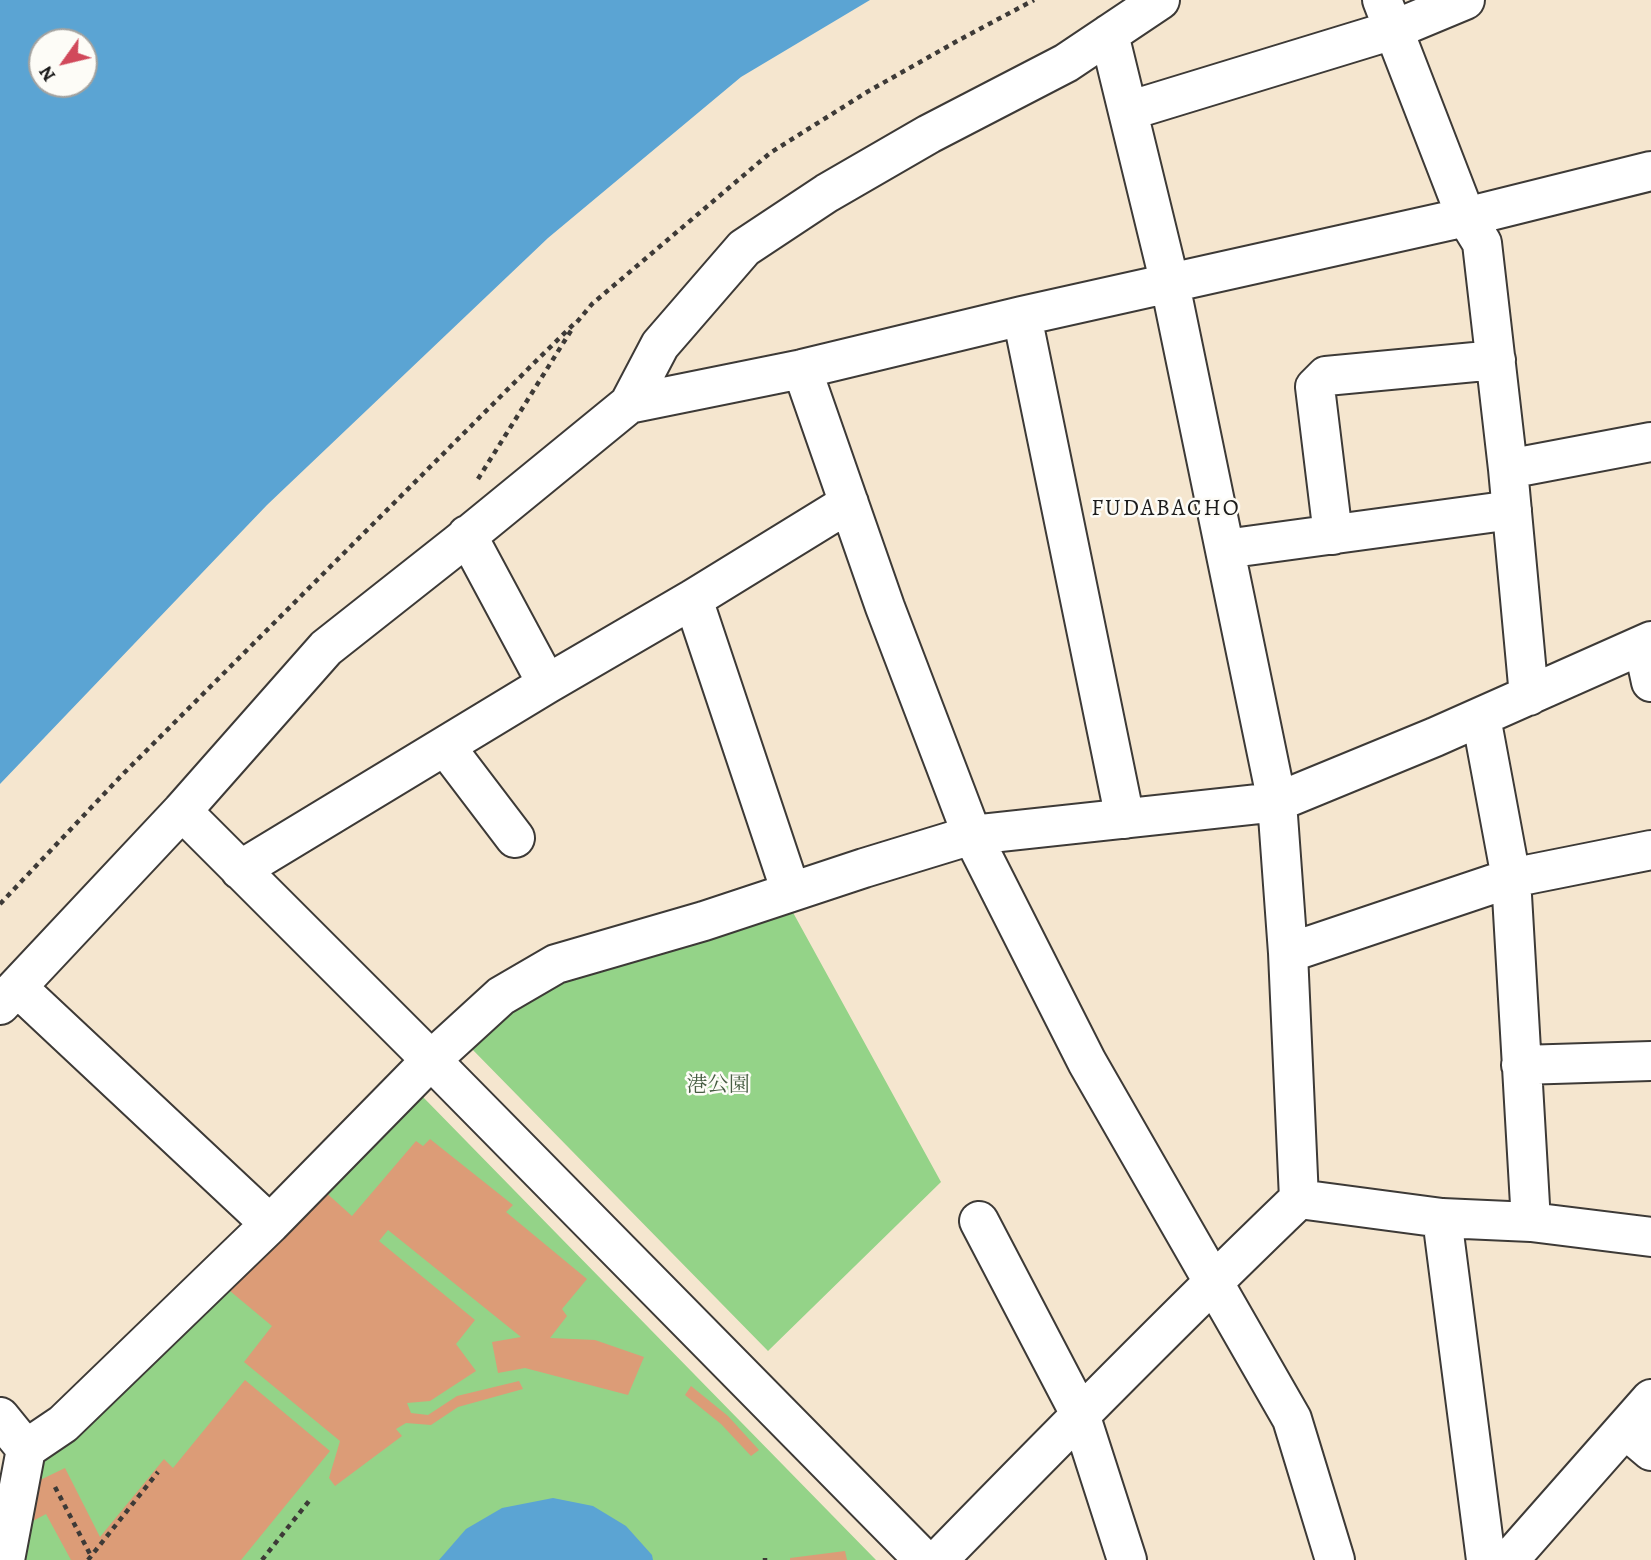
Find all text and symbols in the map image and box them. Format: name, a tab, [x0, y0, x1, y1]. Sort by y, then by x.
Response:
north arrow	[28, 28, 98, 98]
text: N	[33, 61, 62, 87]
district label: FUDABACHO	[1092, 495, 1240, 523]
park label: 港公園	[687, 1073, 749, 1099]

